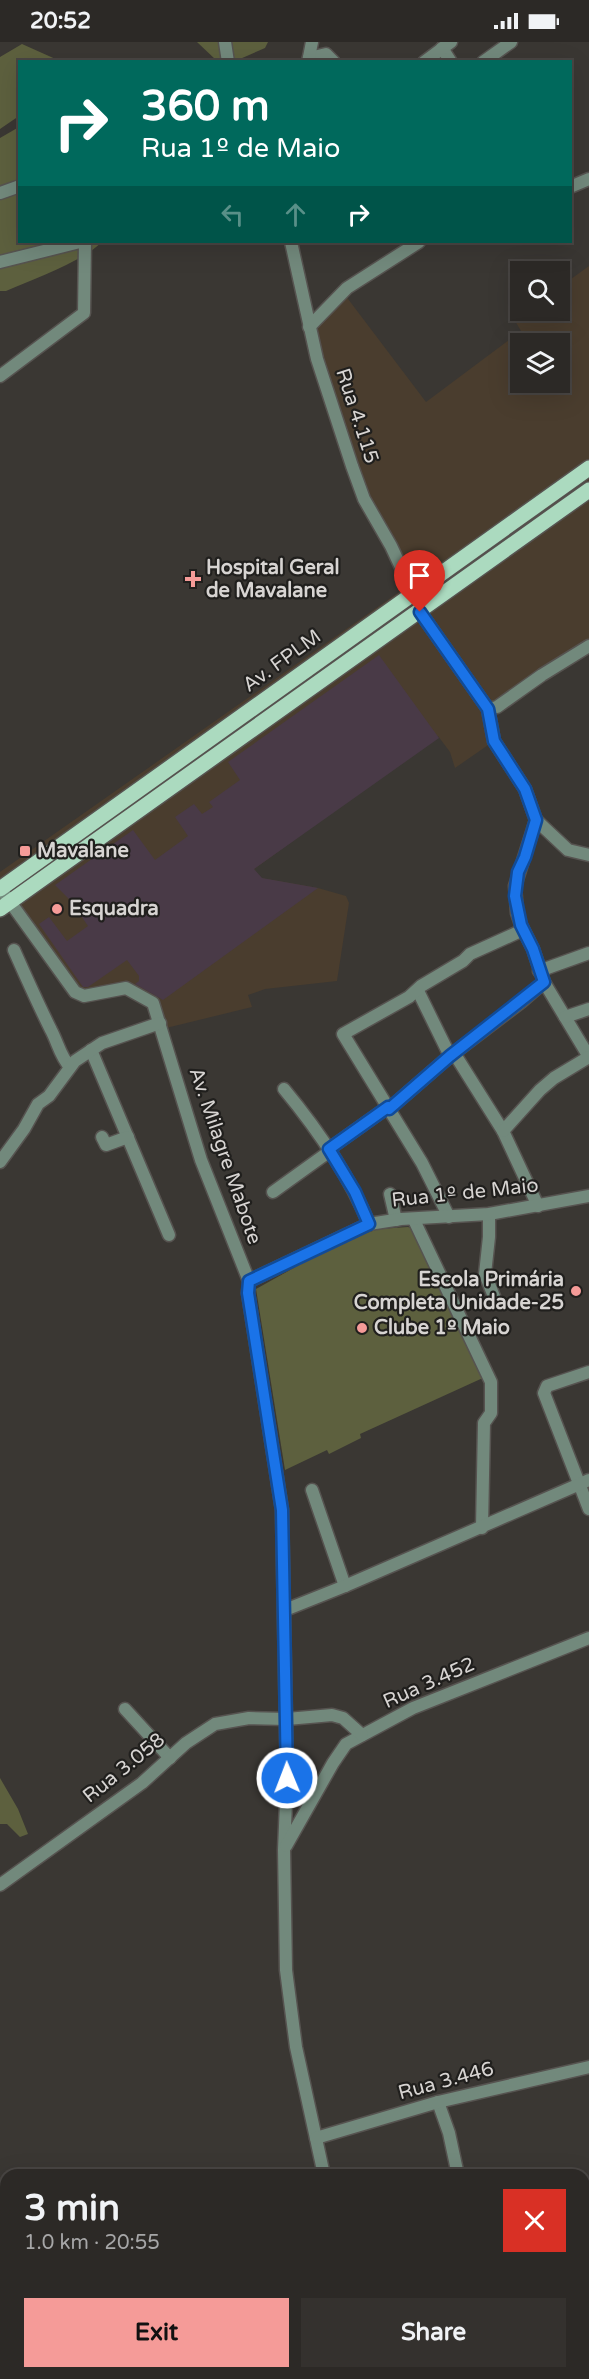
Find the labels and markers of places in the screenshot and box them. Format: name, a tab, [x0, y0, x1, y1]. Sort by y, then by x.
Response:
pin	[394, 550, 445, 612]
place label: Hospital Geral de Mavalane	[206, 556, 340, 603]
marker: Hospital Geral de Mavalane	[184, 570, 202, 588]
place label: Mavalane	[37, 839, 129, 863]
marker: Mavalane	[18, 844, 32, 858]
place label: Esquadra	[69, 897, 159, 921]
marker: Esquadra	[50, 902, 64, 916]
place label: Escola Primária Completa Unidade-25	[354, 1268, 564, 1315]
marker: Escola Primária Completa Unidade-25	[569, 1284, 583, 1298]
place label: Clube 1º Maio	[374, 1316, 510, 1340]
marker: Clube 1º Maio	[355, 1321, 369, 1335]

